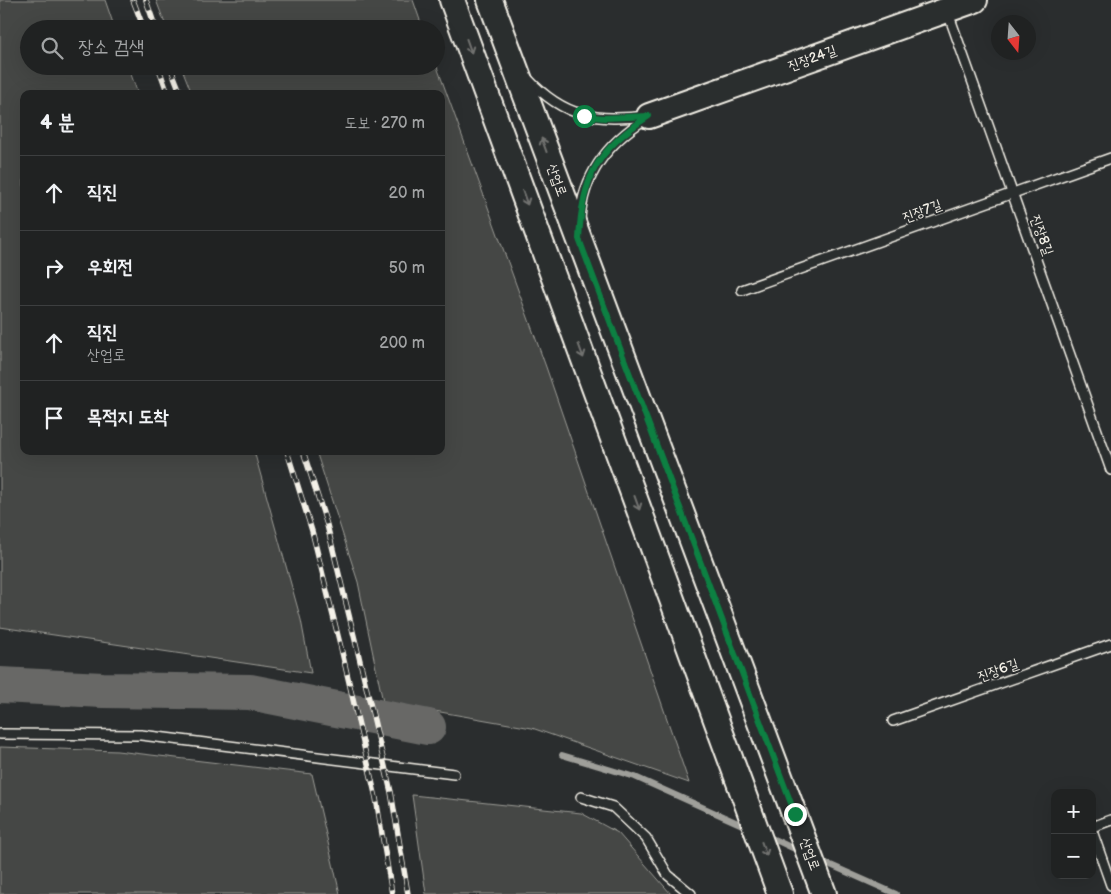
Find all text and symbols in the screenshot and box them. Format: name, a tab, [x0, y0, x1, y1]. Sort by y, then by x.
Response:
north arrow	[991, 15, 1036, 60]
search box	[20, 20, 445, 75]
icon: search	[38, 34, 66, 62]
text: 장소 검색	[78, 36, 144, 59]
one-way arrow	[465, 38, 474, 53]
street label: 진장24길	[785, 41, 839, 75]
route start	[573, 105, 596, 128]
text: 4 분	[40, 110, 75, 135]
text: 도보 · 270 m	[345, 114, 425, 133]
one-way arrow	[539, 138, 548, 154]
street label: 산업로	[543, 161, 571, 199]
icon: ahead	[40, 179, 68, 207]
text: 직진	[87, 181, 118, 204]
text: 20 m	[389, 184, 425, 203]
one-way arrow	[521, 190, 530, 205]
street label: 진장7길	[900, 196, 945, 226]
street label: 진장8길	[1027, 212, 1057, 258]
icon: right	[40, 254, 68, 282]
text: 우회전	[87, 256, 133, 279]
text: 50 m	[389, 259, 425, 278]
text: 직진	[87, 321, 118, 344]
icon: ahead	[40, 329, 68, 357]
text: 200 m	[379, 334, 425, 353]
one-way arrow	[577, 342, 586, 358]
text: 산업로	[87, 346, 126, 365]
icon: arrive	[40, 404, 68, 432]
text: 목적지 도착	[87, 406, 169, 429]
one-way arrow	[633, 495, 642, 510]
street label: 진장6길	[975, 655, 1021, 685]
map controls	[1051, 789, 1096, 879]
button: +	[1051, 789, 1096, 834]
route end	[784, 803, 807, 826]
button: −	[1051, 834, 1096, 879]
street label: 산업로	[796, 835, 824, 873]
one-way arrow	[760, 841, 769, 856]

